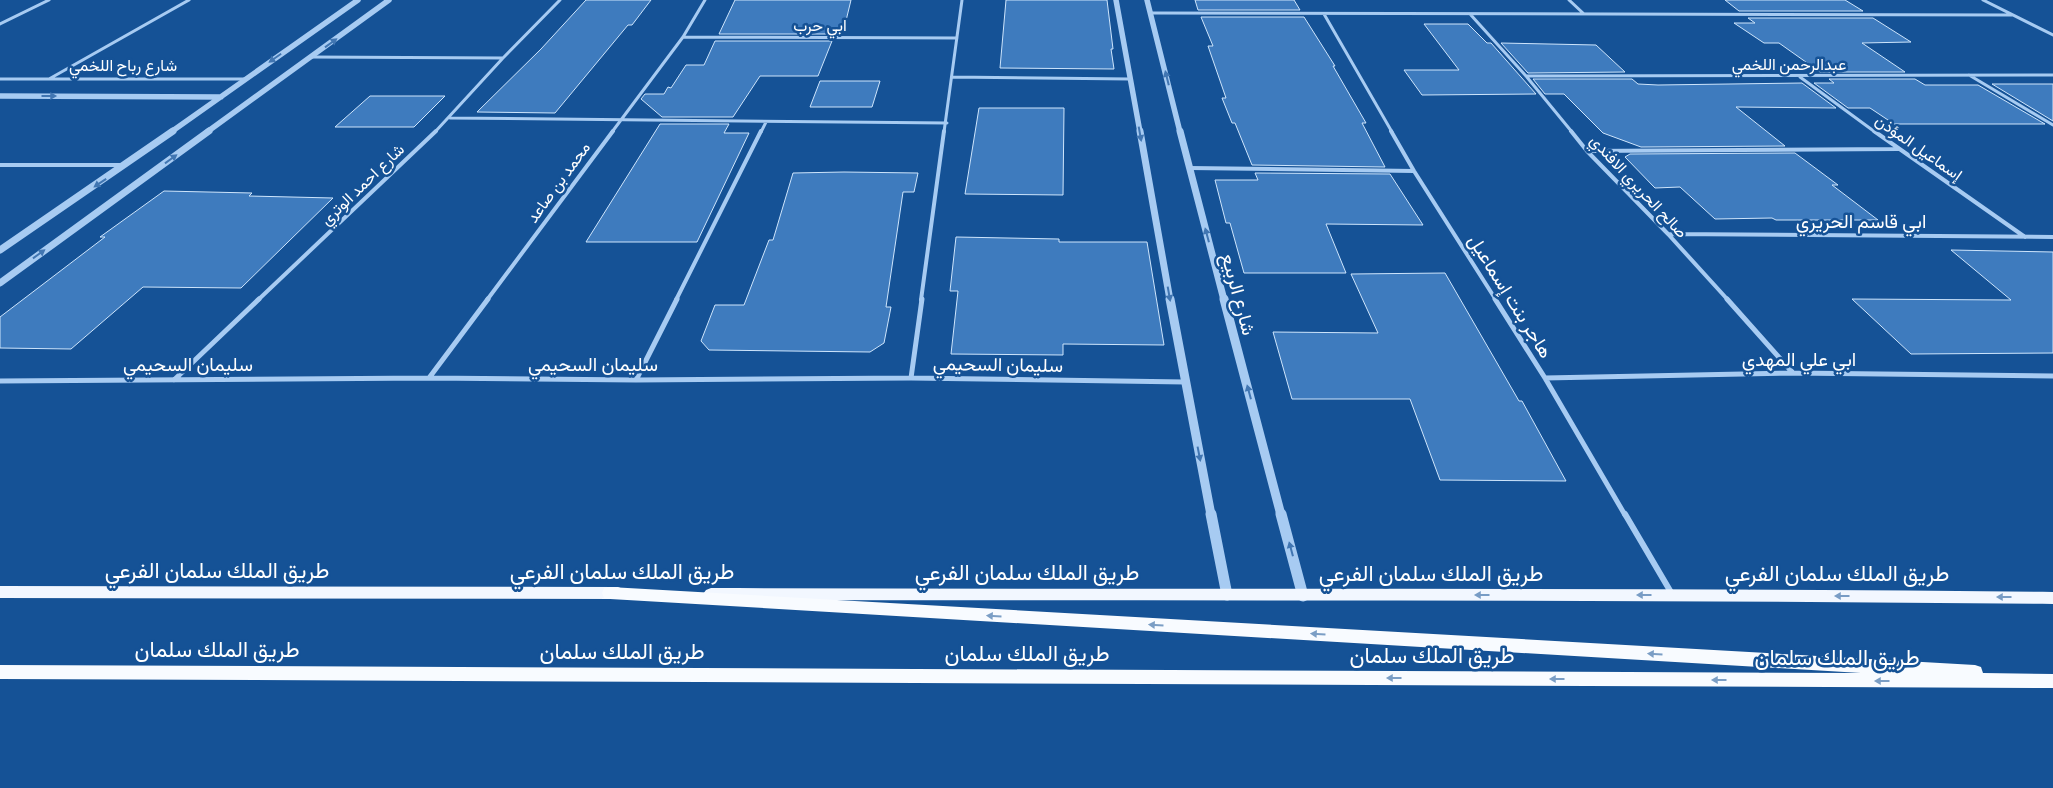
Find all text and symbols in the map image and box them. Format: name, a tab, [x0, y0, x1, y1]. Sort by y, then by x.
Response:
street label: ابي حرب	[793, 16, 847, 39]
one-way arrow	[324, 37, 337, 48]
one-way arrow	[268, 53, 282, 63]
street label: عبدالرحمن اللخمي	[1732, 55, 1846, 78]
street label: شارع رباح اللخمي	[69, 56, 177, 79]
one-way arrow	[1163, 70, 1171, 85]
one-way arrow	[41, 92, 57, 100]
street label: إسماعيل المؤذن	[1871, 110, 1966, 185]
one-way arrow	[1137, 126, 1145, 142]
street label: صالح الحريري الافندي	[1583, 131, 1691, 245]
street label: محمد بن صاعد	[523, 138, 595, 227]
street label: شارع احمد الوتري	[316, 140, 411, 232]
one-way arrow	[164, 154, 178, 164]
one-way arrow	[93, 178, 106, 187]
street label: ابي قاسم الحريري	[1796, 210, 1926, 237]
one-way arrow	[1203, 228, 1211, 243]
street label: هاجر بنت إسماعيل	[1462, 230, 1558, 363]
one-way arrow	[33, 249, 46, 259]
street label: شارع الربيع	[1215, 251, 1261, 338]
one-way arrow	[1166, 286, 1174, 302]
street label: ابي علي المهدي	[1742, 348, 1856, 375]
street label: سليمان السحيمي	[933, 352, 1063, 381]
street label: سليمان السحيمي	[123, 353, 253, 380]
street label: سليمان السحيمي	[528, 353, 658, 380]
one-way arrow	[1244, 385, 1252, 400]
one-way arrow	[1196, 446, 1204, 462]
one-way arrow	[1286, 542, 1294, 557]
street label: طريق الملك سلمان الفرعي	[105, 557, 329, 589]
street label: طريق الملك سلمان الفرعي	[510, 558, 734, 590]
street label: طريق الملك سلمان الفرعي	[915, 559, 1139, 591]
street label: طريق الملك سلمان الفرعي	[1319, 560, 1543, 592]
street label: طريق الملك سلمان الفرعي	[1725, 560, 1949, 592]
one-way arrow	[1474, 591, 1490, 599]
one-way arrow	[1636, 591, 1652, 599]
one-way arrow	[1834, 592, 1850, 600]
one-way arrow	[1996, 593, 2012, 601]
one-way arrow	[985, 611, 1001, 619]
one-way arrow	[1147, 621, 1163, 629]
one-way arrow	[1310, 630, 1326, 638]
street label: طريق الملك سلمان	[135, 636, 299, 663]
street label: طريق الملك سلمان	[540, 638, 704, 665]
street label: طريق الملك سلمان	[945, 640, 1109, 667]
street label: طريق الملك سلمان	[1350, 642, 1514, 669]
street label: طريق الملك سلمان	[1755, 644, 1919, 671]
one-way arrow	[1647, 649, 1663, 657]
one-way arrow	[1386, 674, 1402, 682]
one-way arrow	[1549, 675, 1565, 683]
one-way arrow	[1711, 676, 1727, 684]
one-way arrow	[1874, 677, 1890, 685]

